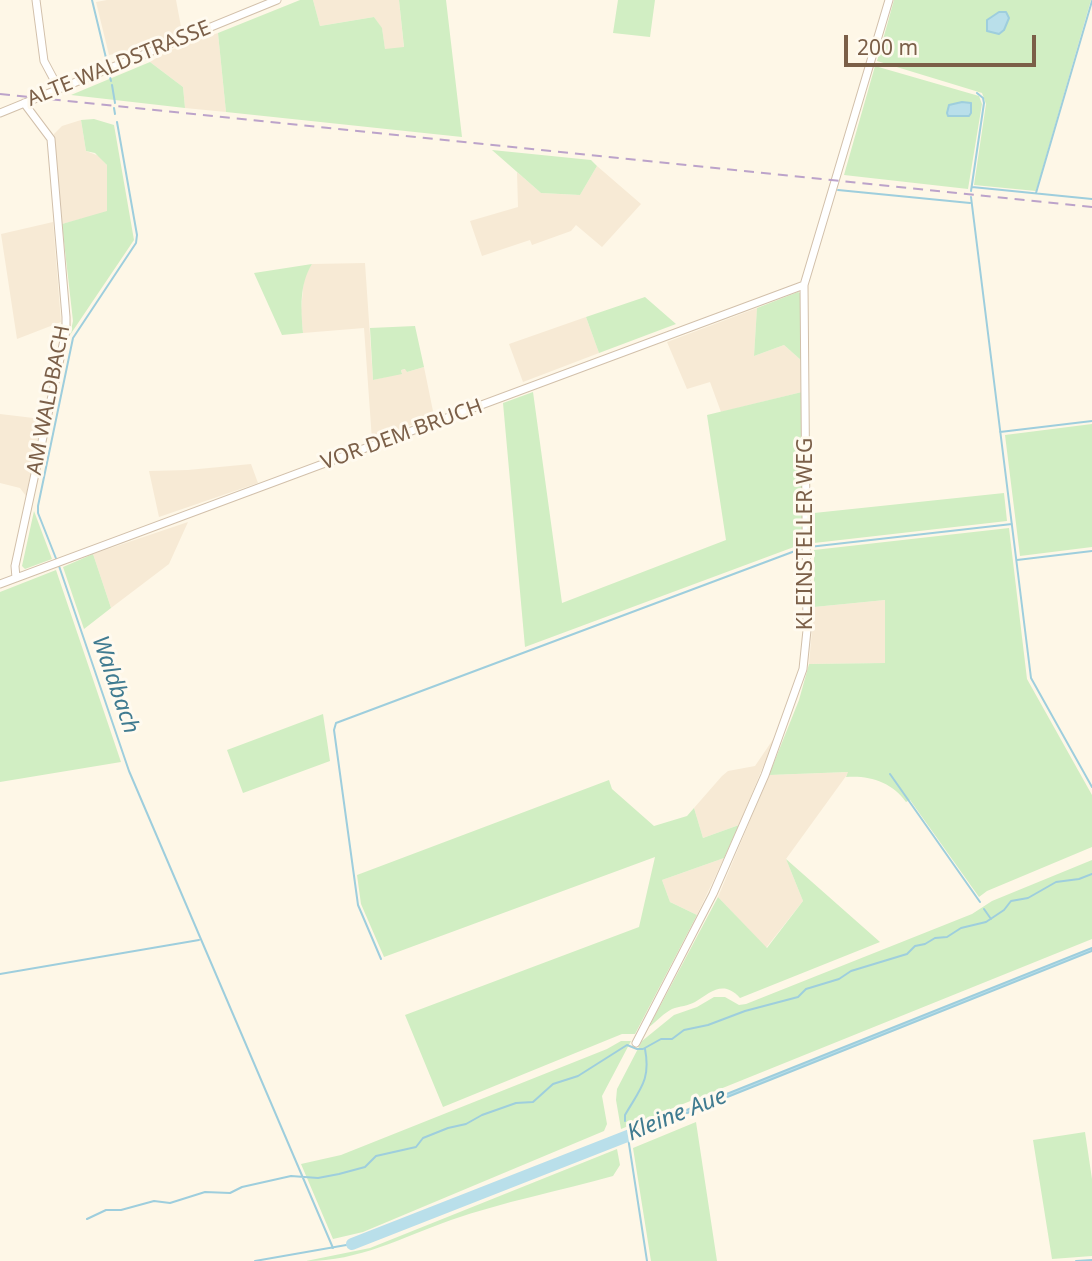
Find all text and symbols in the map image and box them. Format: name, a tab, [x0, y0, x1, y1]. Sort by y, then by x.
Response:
street label: ALTE WALDSTRASSE	[24, 16, 214, 112]
scale bar	[847, 21, 1040, 65]
text: 200 m	[857, 33, 918, 61]
street label: AM WALDBACH	[22, 323, 76, 477]
street label: VOR DEM BRUCH	[318, 394, 486, 476]
street label: KLEINSTELLER WEG	[793, 438, 819, 630]
water label: Waldbach	[85, 632, 145, 738]
water label: Kleine Aue	[623, 1083, 731, 1147]

